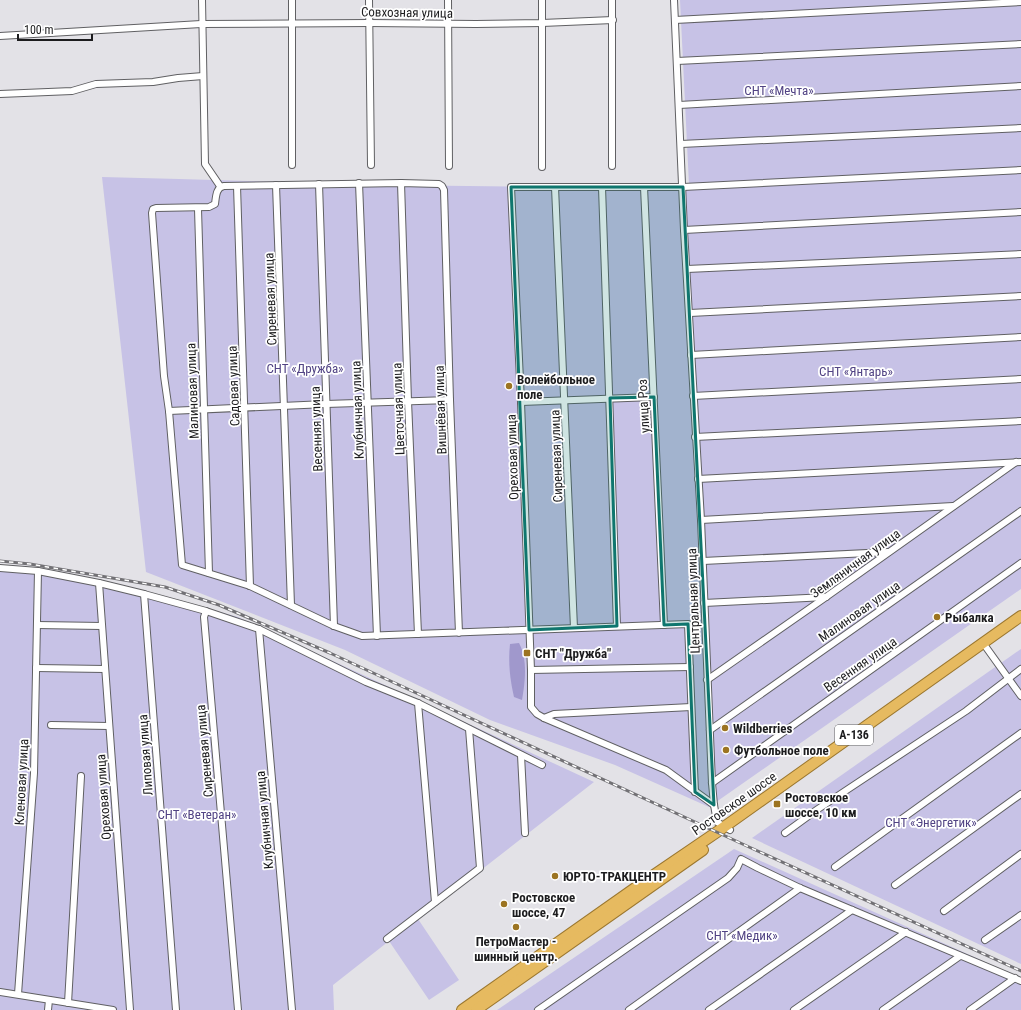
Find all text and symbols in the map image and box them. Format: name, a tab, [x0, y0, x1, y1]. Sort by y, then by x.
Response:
street label: Совхозная улица	[361, 4, 453, 21]
scale bar	[18, 16, 92, 42]
text: 100 m	[24, 23, 54, 37]
park label: СНТ «Мечта»	[744, 83, 814, 98]
street label: Сиреневая улица	[261, 252, 280, 346]
street label: Малиновая улица	[183, 343, 202, 439]
street label: Садовая улица	[225, 345, 242, 427]
street label: Клубничная улица	[348, 360, 367, 459]
park label: СНТ «Дружба»	[266, 361, 344, 376]
street label: Цветочная улица	[389, 363, 408, 455]
park label: СНТ «Янтарь»	[819, 364, 893, 379]
street label: Вишнёвая улица	[431, 365, 450, 455]
place label: Волейбольное поле	[517, 372, 595, 402]
street label: улица Роз	[635, 378, 652, 433]
marker: Волейбольное поле	[504, 381, 514, 391]
street label: Весенняя улица	[308, 386, 325, 472]
street label: Сиреневая улица	[547, 409, 566, 503]
street label: Ореховая улица	[504, 414, 521, 500]
street label: Земляничная улица	[808, 526, 903, 601]
street label: Центральная улица	[684, 548, 703, 654]
street label: Малиновая улица	[816, 578, 903, 645]
place label: Рыбалка	[945, 610, 994, 625]
marker: Рыбалка	[932, 612, 942, 622]
street label: Весенняя улица	[821, 634, 900, 695]
place label: СНТ "Дружба"	[535, 646, 611, 661]
marker: СНТ "Дружба"	[522, 648, 532, 658]
street label: Сиреневая улица	[193, 704, 216, 798]
street label: Липовая улица	[135, 714, 156, 796]
place label: Wildberries	[733, 721, 792, 736]
marker: Wildberries	[720, 723, 730, 733]
road number: А-136	[835, 725, 873, 745]
street label: Кленовая улица	[12, 738, 31, 826]
place label: Футбольное поле	[734, 743, 829, 758]
marker: Футбольное поле	[721, 745, 731, 755]
street label: Ореховая улица	[93, 754, 114, 840]
street label: Ростовское шоссе	[689, 769, 779, 838]
street label: Клубничная улица	[253, 770, 276, 870]
place label: Ростовское шоссе, 10 км	[785, 790, 857, 820]
marker: Ростовское шоссе, 10 км	[772, 799, 782, 809]
park label: СНТ «Ветеран»	[157, 807, 237, 822]
park label: СНТ «Энергетик»	[885, 815, 977, 830]
place label: ЮРТО-ТРАКЦЕНТР	[563, 869, 666, 884]
marker: ЮРТО-ТРАКЦЕНТР	[550, 871, 560, 881]
place label: Ростовское шоссе, 47	[512, 890, 575, 920]
marker: Ростовское шоссе, 47	[499, 899, 509, 909]
marker: ПетроМастер - шинный центр.	[511, 922, 521, 932]
park label: СНТ «Медик»	[706, 928, 778, 943]
place label: ПетроМастер - шинный центр.	[474, 934, 558, 964]

